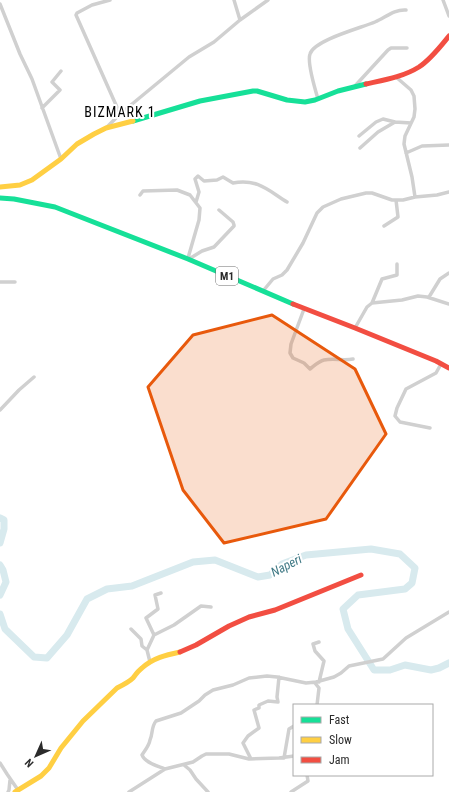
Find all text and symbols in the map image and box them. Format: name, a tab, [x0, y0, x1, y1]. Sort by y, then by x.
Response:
district label: BIZMARK 1	[84, 104, 156, 120]
road number: M1	[216, 267, 238, 285]
water label: Naperi	[268, 551, 304, 580]
legend	[293, 704, 433, 776]
text: Fast	[329, 713, 350, 727]
text: Slow	[329, 733, 352, 747]
north arrow	[16, 736, 56, 776]
text: Jam	[329, 753, 350, 767]
text: N	[22, 756, 36, 770]

